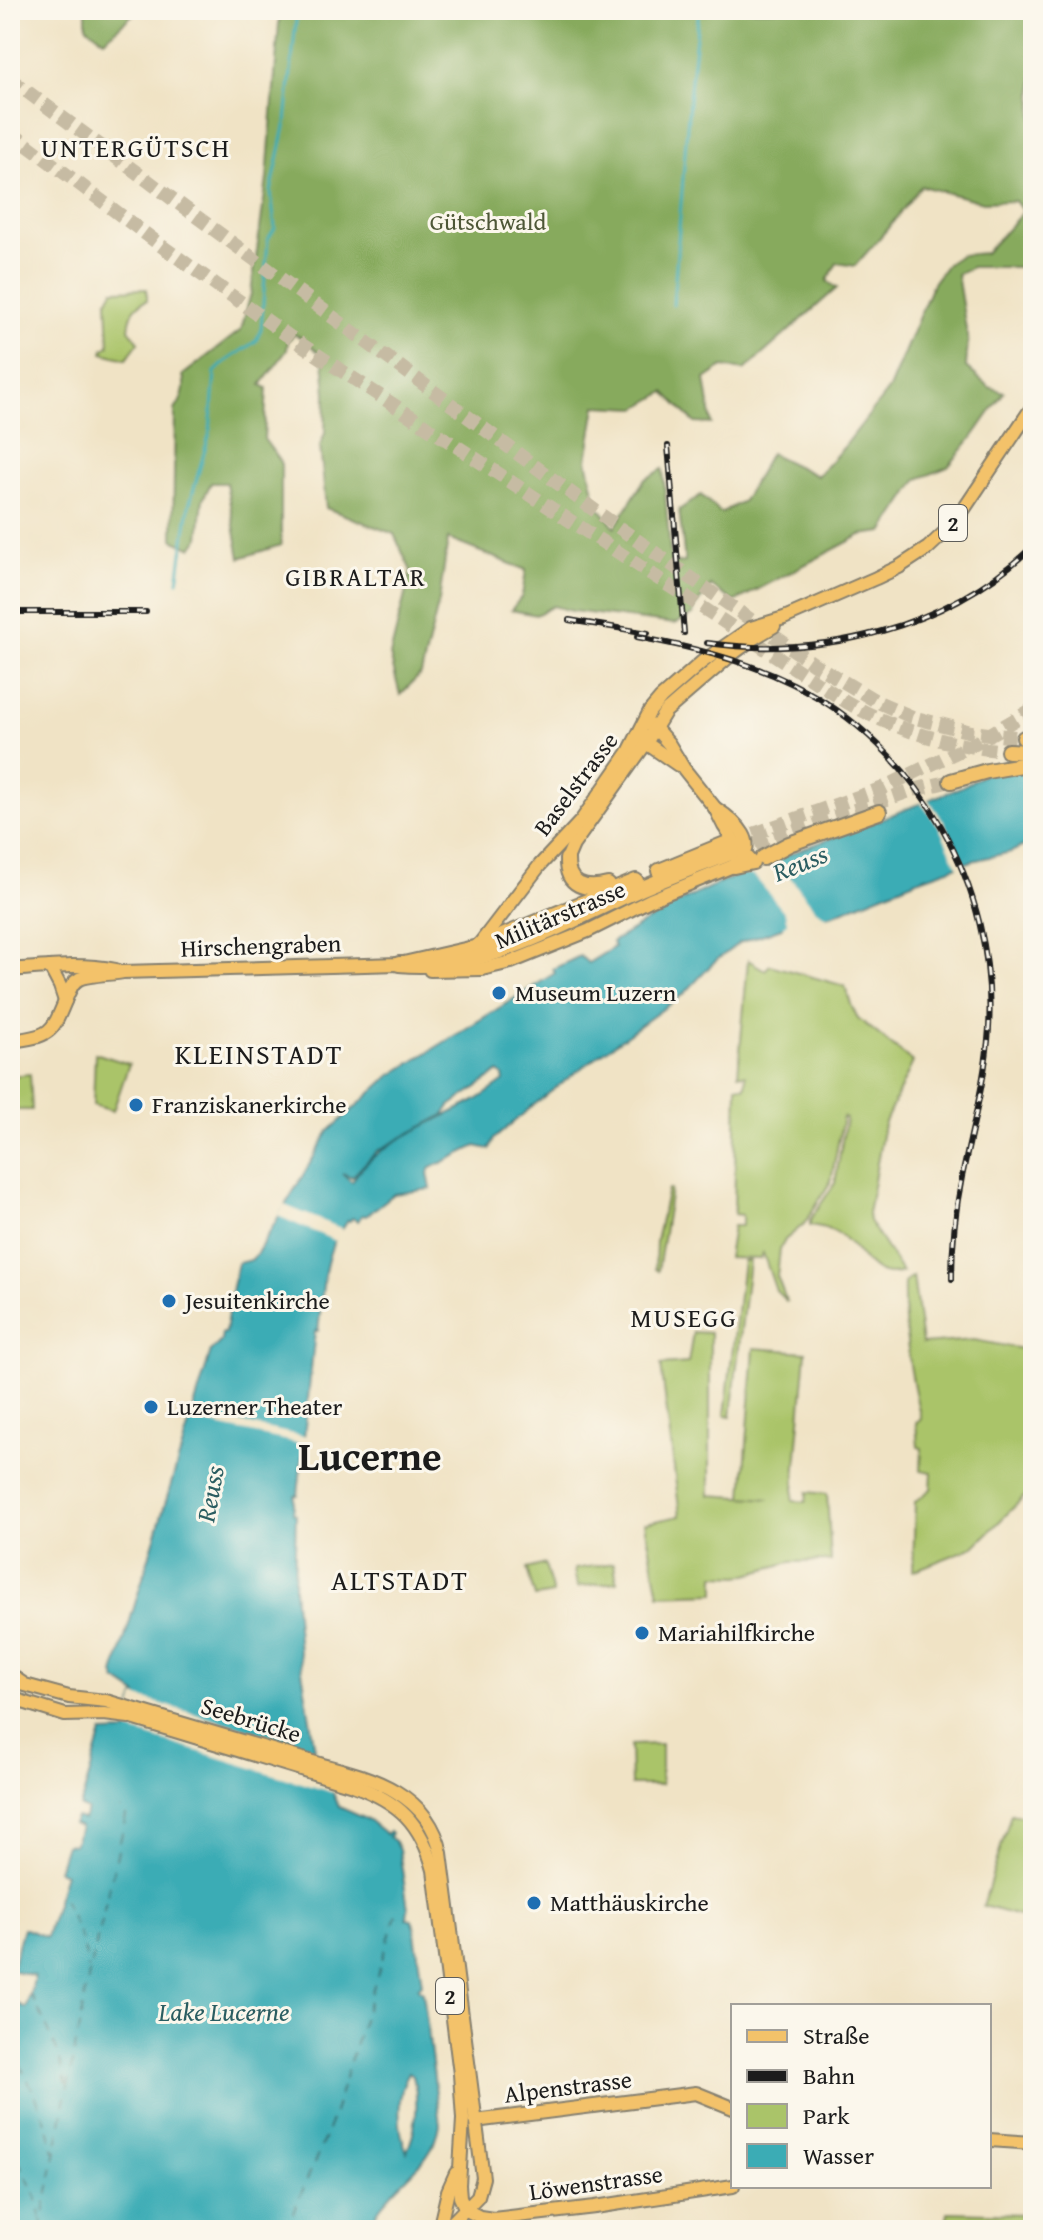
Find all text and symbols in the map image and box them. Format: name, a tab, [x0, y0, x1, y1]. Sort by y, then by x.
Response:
district label: UNTERGÜTSCH	[41, 128, 231, 167]
park label: Gütschwald	[430, 204, 546, 239]
road number: 2	[939, 505, 967, 541]
district label: GIBRALTAR	[285, 557, 427, 596]
street label: Baselstrasse	[525, 725, 626, 843]
water label: Reuss	[765, 834, 834, 892]
street label: Militärstrasse	[489, 871, 631, 958]
street label: Hirschengraben	[180, 925, 342, 966]
place label: Museum Luzern	[515, 975, 677, 1010]
marker: Museum Luzern	[490, 984, 508, 1002]
district label: KLEINSTADT	[175, 1033, 343, 1074]
place label: Franziskanerkirche	[152, 1087, 347, 1122]
marker: Franziskanerkirche	[127, 1096, 145, 1114]
place label: Jesuitenkirche	[182, 1283, 330, 1318]
marker: Jesuitenkirche	[160, 1292, 178, 1310]
district label: MUSEGG	[631, 1298, 737, 1337]
place label: Luzerner Theater	[167, 1389, 343, 1424]
marker: Luzerner Theater	[142, 1398, 160, 1416]
district label: Lucerne	[298, 1426, 442, 1485]
water label: Reuss	[185, 1462, 234, 1526]
district label: ALTSTADT	[331, 1559, 469, 1600]
place label: Mariahilfkirche	[658, 1615, 815, 1650]
marker: Mariahilfkirche	[633, 1624, 651, 1642]
street label: Seebrücke	[197, 1688, 305, 1751]
place label: Matthäuskirche	[550, 1885, 709, 1920]
marker: Matthäuskirche	[525, 1894, 543, 1912]
road number: 2	[436, 1978, 464, 2014]
water label: Lake Lucerne	[158, 1992, 289, 2031]
legend	[731, 2004, 991, 2188]
text: Straße	[803, 2018, 870, 2053]
text: Bahn	[803, 2058, 855, 2093]
street label: Alpenstrasse	[502, 2061, 634, 2112]
text: Park	[803, 2098, 850, 2133]
text: Wasser	[803, 2138, 874, 2173]
street label: Löwenstrasse	[527, 2156, 665, 2209]

